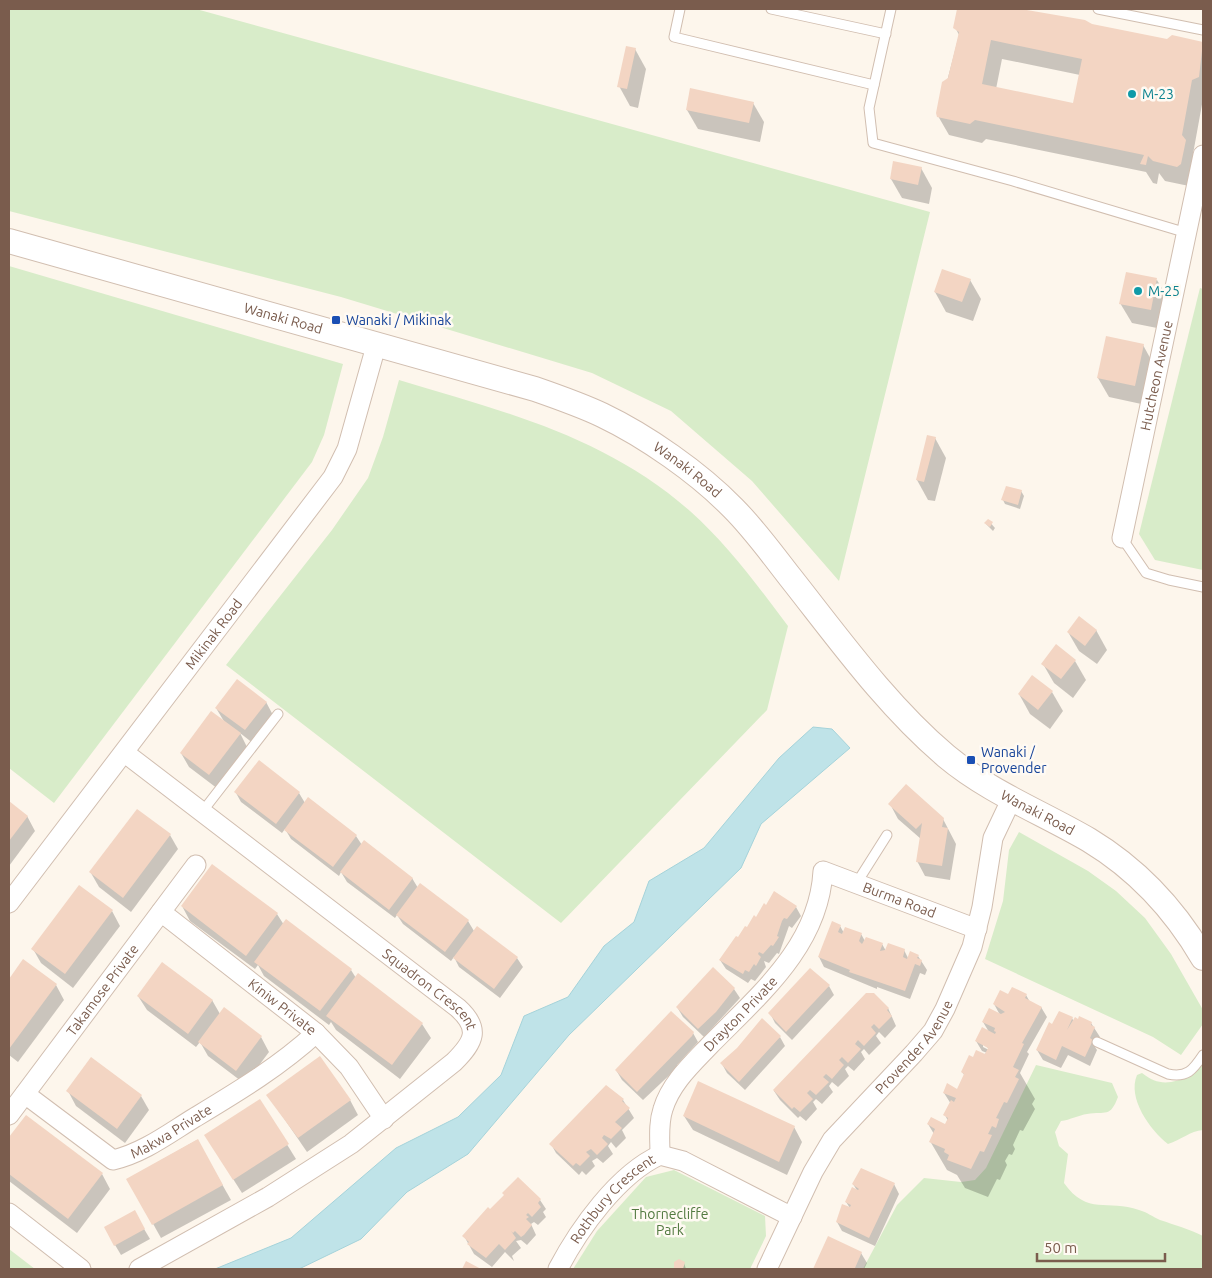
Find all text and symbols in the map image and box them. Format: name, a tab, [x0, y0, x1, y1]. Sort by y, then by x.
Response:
place label: M-23	[1142, 86, 1174, 102]
marker: M-23	[1126, 88, 1138, 100]
place label: M-25	[1148, 283, 1180, 299]
marker: M-25	[1132, 285, 1144, 297]
street label: Wanaki Road	[242, 300, 325, 337]
place label: Wanaki / Mikinak	[346, 312, 451, 328]
marker: Wanaki / Mikinak	[330, 314, 342, 326]
street label: Hutcheon Avenue	[1137, 319, 1176, 432]
street label: Wanaki Road	[651, 439, 725, 501]
street label: Mikinak Road	[182, 596, 245, 672]
place label: Wanaki / Provender	[981, 744, 1047, 776]
marker: Wanaki / Provender	[965, 754, 977, 766]
street label: Wanaki Road	[998, 786, 1077, 838]
street label: Burma Road	[861, 879, 938, 921]
street label: Takamose Private	[63, 941, 142, 1039]
street label: Squadron Crescent	[379, 945, 480, 1032]
street label: Drayton Private	[700, 973, 781, 1055]
street label: Kiniw Private	[245, 975, 320, 1038]
street label: Provender Avenue	[872, 998, 956, 1097]
street label: Makwa Private	[128, 1101, 215, 1162]
street label: Rothbury Crescent	[567, 1151, 659, 1246]
park label: Thornecliffe Park	[632, 1206, 708, 1238]
scale bar	[1037, 1230, 1164, 1262]
text: 50 m	[1044, 1239, 1077, 1256]

